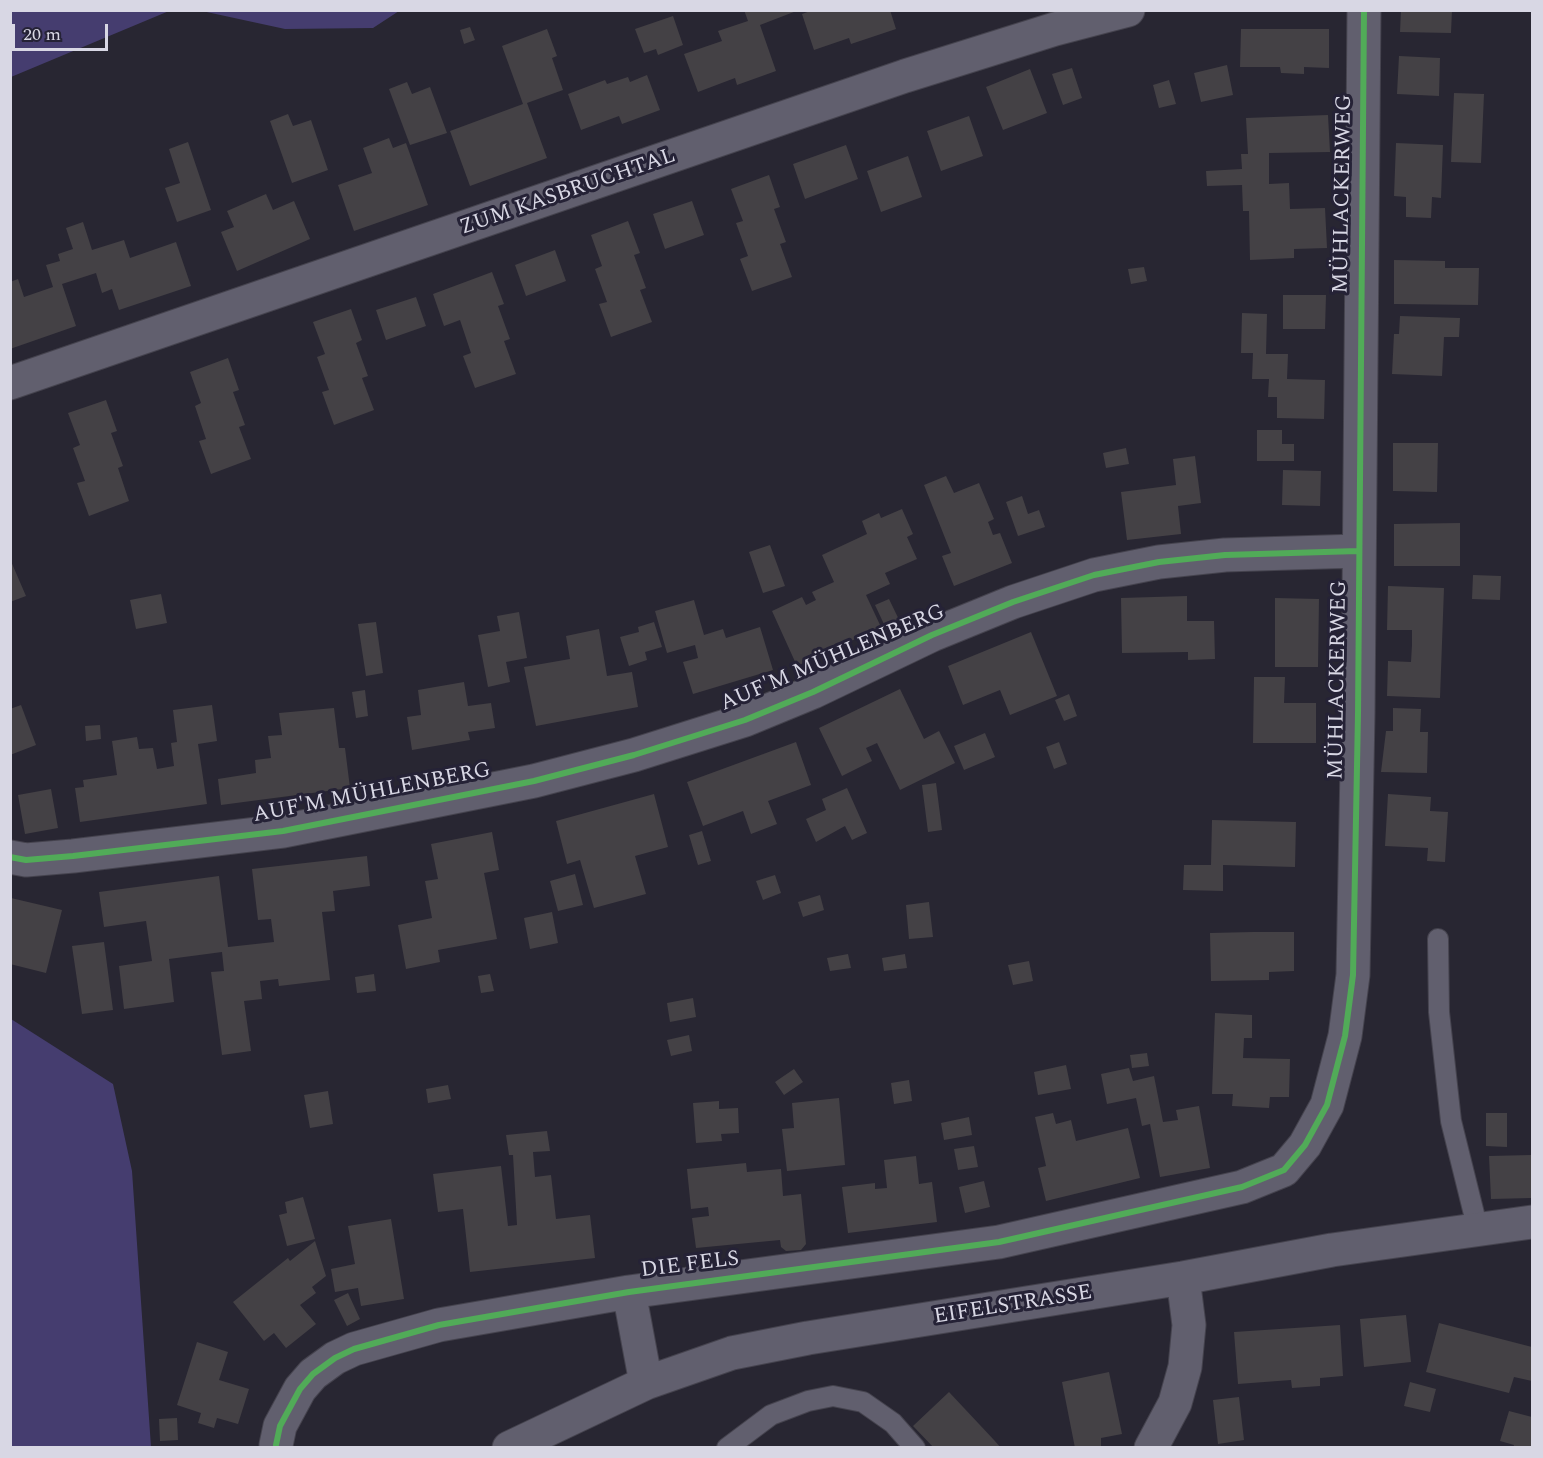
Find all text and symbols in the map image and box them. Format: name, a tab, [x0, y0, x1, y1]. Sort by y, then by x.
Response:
scale bar	[15, 12, 111, 50]
text: 20 m	[23, 21, 61, 48]
street label: MÜHLACKERWEG	[1329, 94, 1359, 294]
street label: ZUM KASBRUCHTAL	[457, 144, 679, 242]
street label: MÜHLACKERWEG	[1324, 580, 1354, 780]
street label: AUF'M MÜHLENBERG	[717, 600, 949, 718]
street label: AUF'M MÜHLENBERG	[251, 758, 493, 830]
street label: DIE FELS	[639, 1247, 741, 1285]
street label: EIFELSTRASSE	[932, 1280, 1094, 1332]

